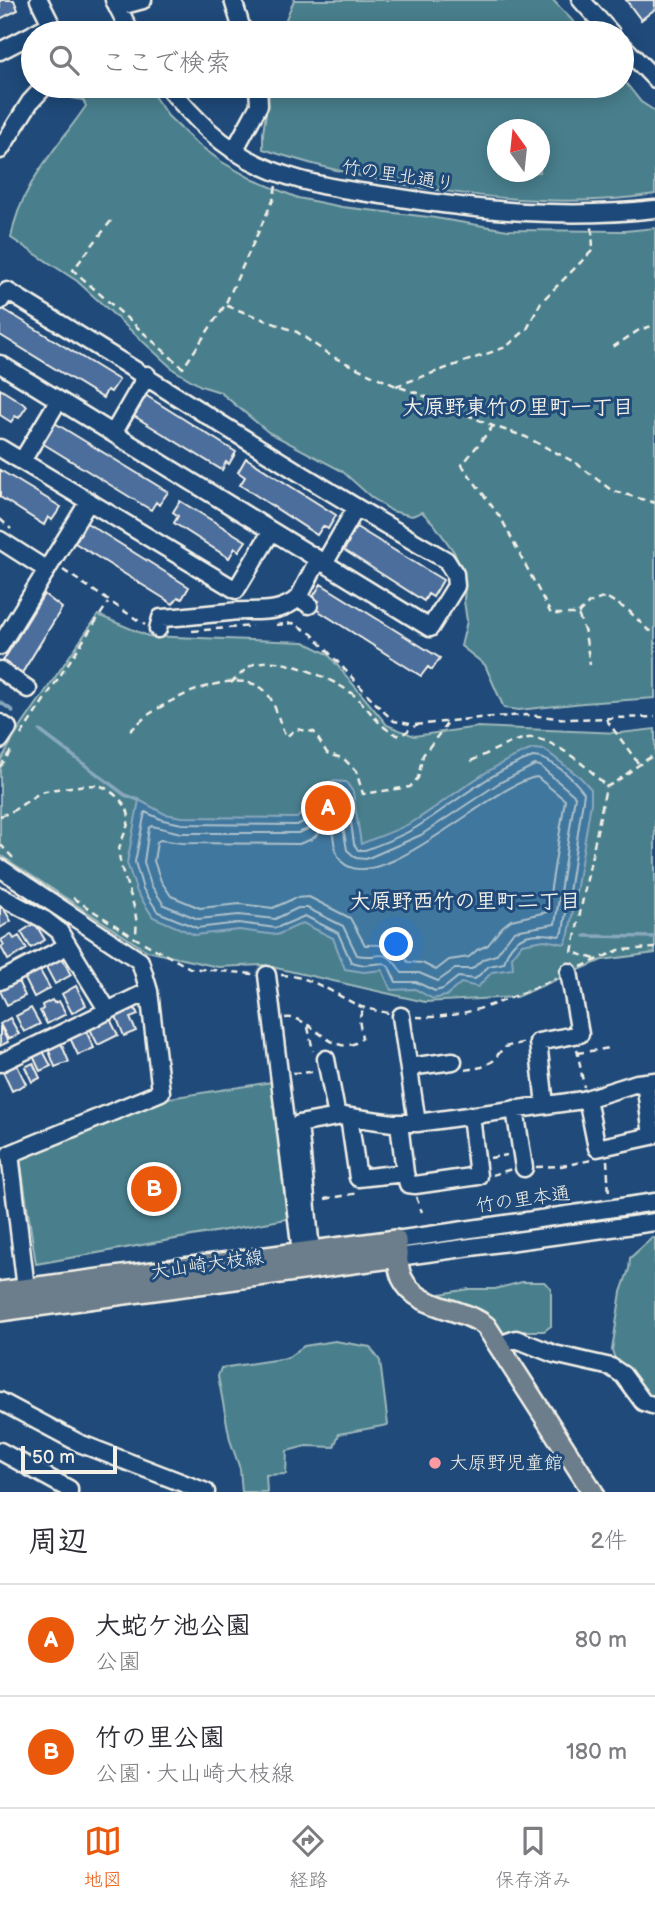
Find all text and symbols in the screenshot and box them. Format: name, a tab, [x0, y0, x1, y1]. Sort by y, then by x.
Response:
search box	[21, 21, 634, 98]
icon: search	[45, 41, 83, 79]
text: ここで検索	[101, 48, 231, 79]
north arrow	[487, 119, 550, 182]
street label: 竹の里北通り	[340, 156, 456, 196]
district label: 大原野東竹の里町一丁目	[403, 395, 634, 420]
pin: A	[305, 782, 351, 834]
district label: 大原野西竹の里町二丁目	[350, 889, 581, 914]
your location	[379, 927, 413, 961]
pin: B	[131, 1163, 177, 1215]
street label: 竹の里本通	[474, 1182, 572, 1218]
street label: 大山崎大枝線	[149, 1246, 265, 1284]
scale bar	[21, 1443, 117, 1475]
text: 50 m	[32, 1446, 75, 1469]
place label: 大原野児童館	[449, 1452, 563, 1475]
marker: 大原野児童館	[427, 1455, 443, 1471]
text: 周辺	[28, 1524, 88, 1560]
text: 2件	[590, 1527, 627, 1555]
text: 大蛇ケ池公園	[95, 1611, 251, 1642]
text: A	[44, 1626, 58, 1654]
text: 80 m	[575, 1626, 627, 1654]
text: 公園	[95, 1648, 141, 1676]
text: 竹の里公園	[95, 1723, 225, 1754]
text: B	[43, 1738, 59, 1766]
text: 180 m	[566, 1738, 627, 1766]
text: 公園 · 大山崎大枝線	[95, 1760, 294, 1788]
tab: 地図	[84, 1822, 122, 1892]
tab: 経路	[289, 1822, 327, 1892]
tab: 保存済み	[495, 1822, 571, 1892]

